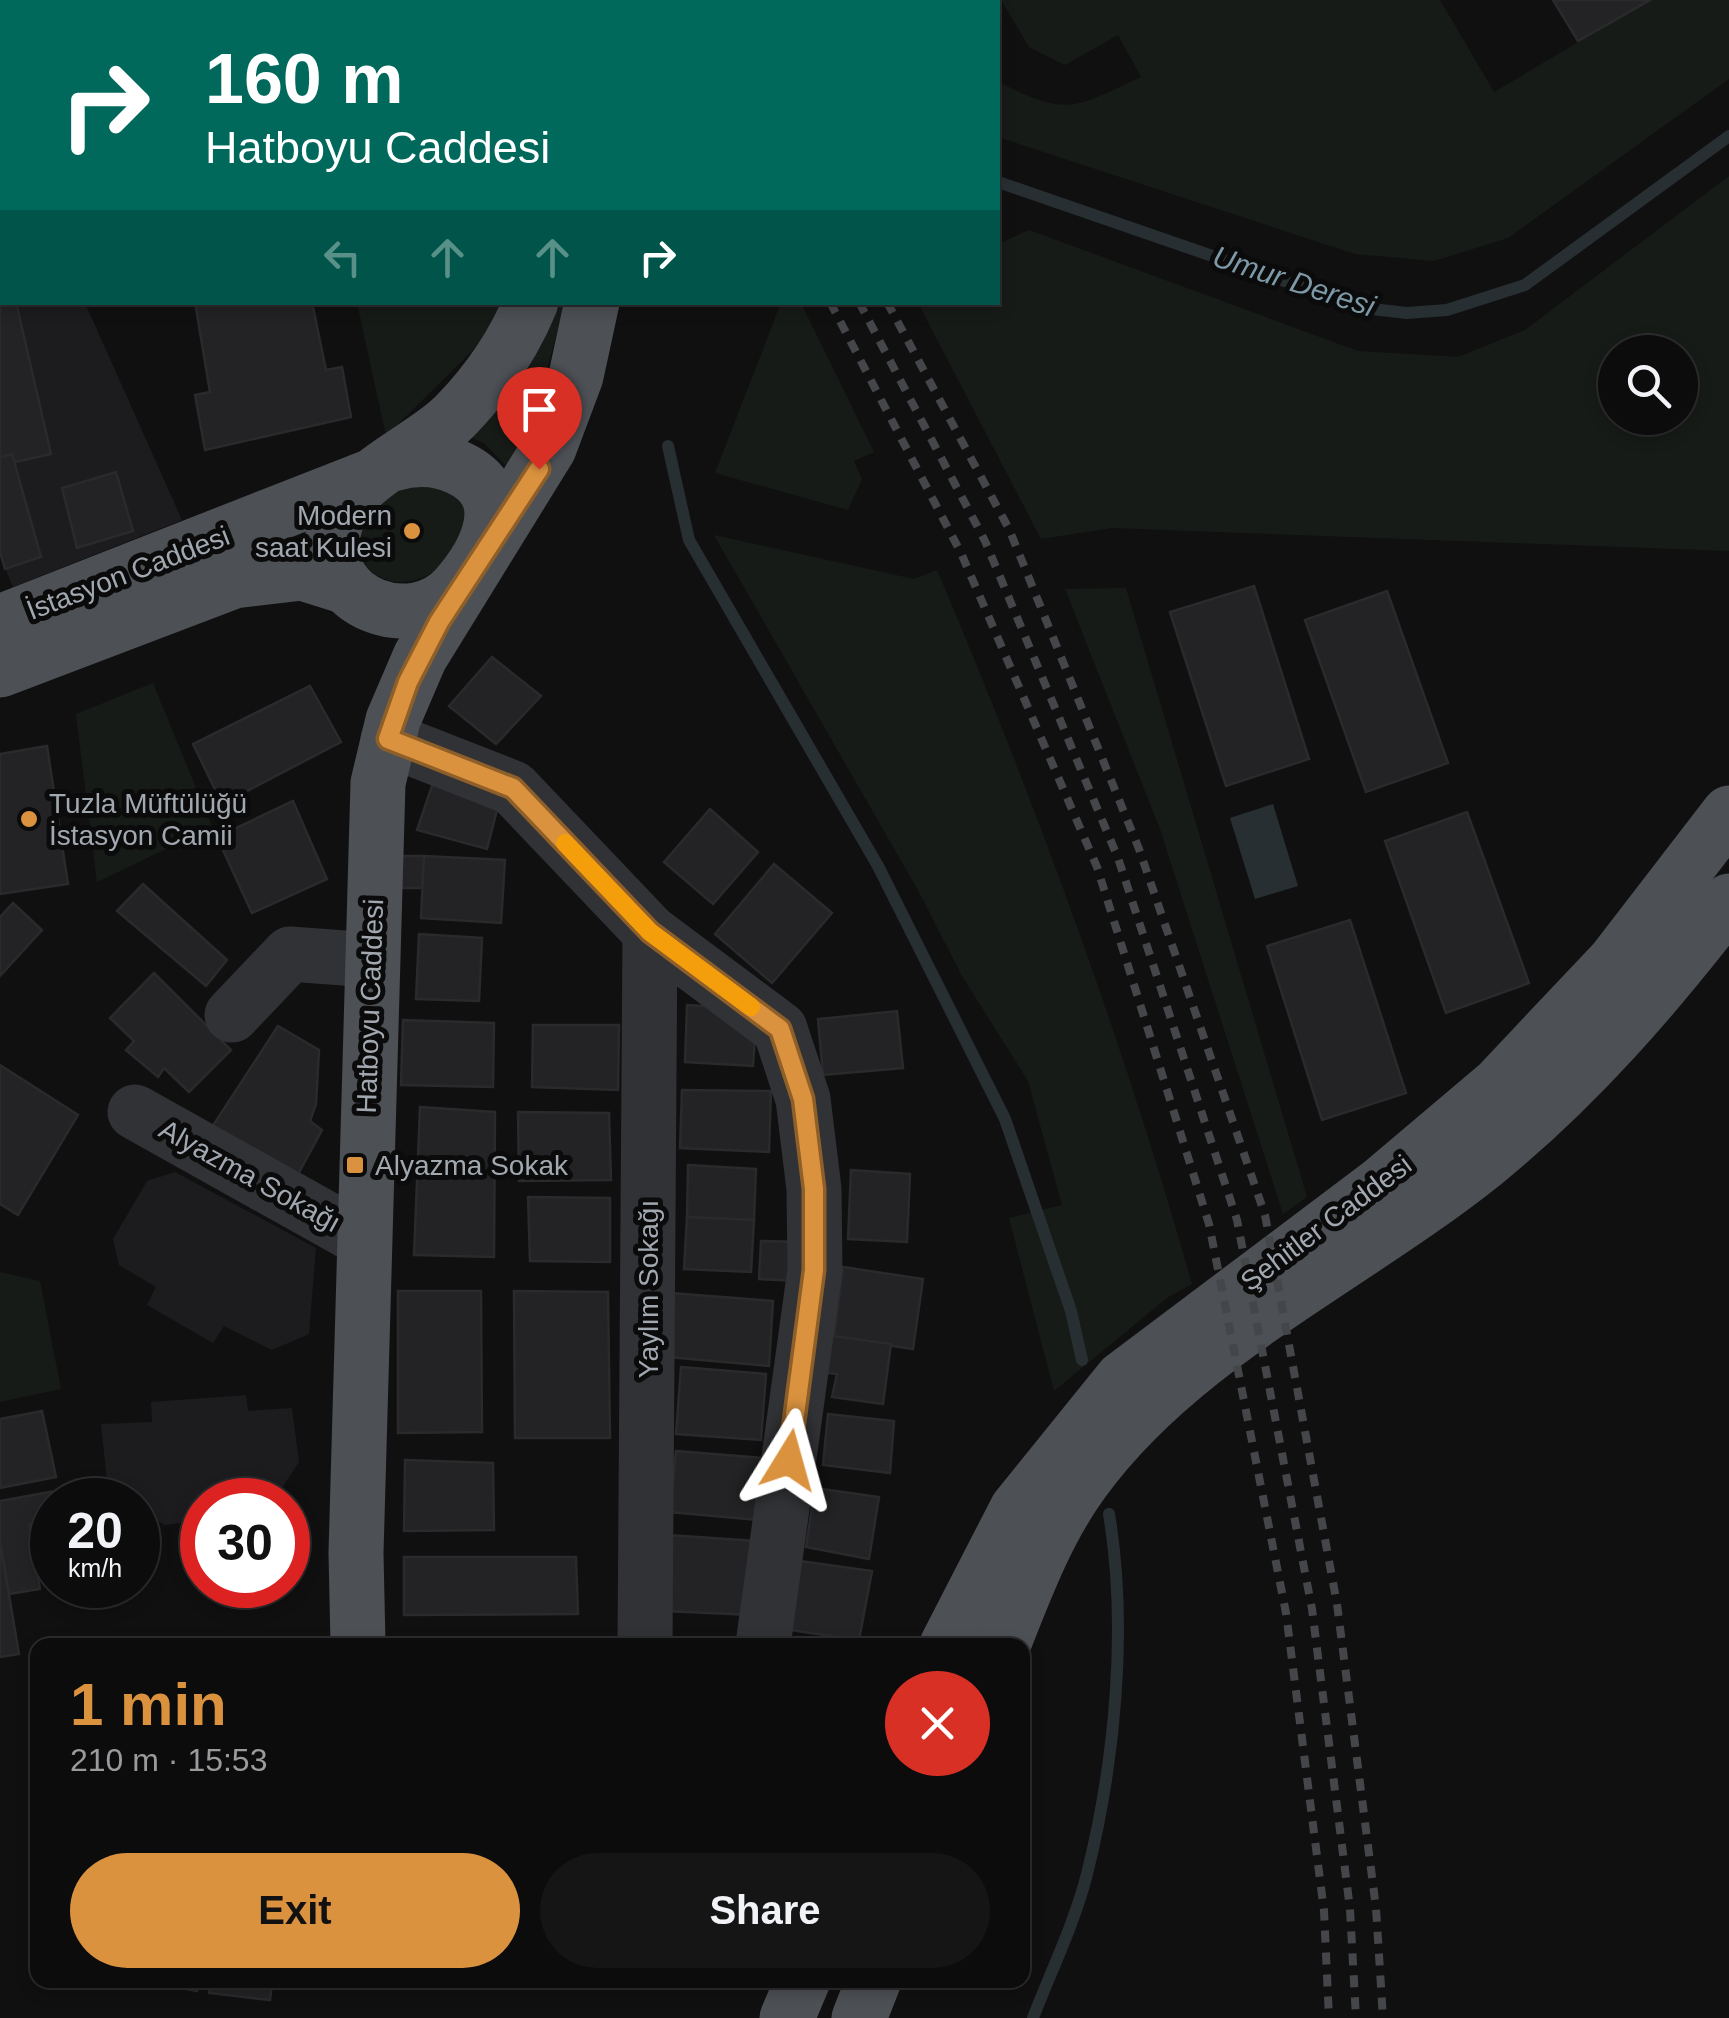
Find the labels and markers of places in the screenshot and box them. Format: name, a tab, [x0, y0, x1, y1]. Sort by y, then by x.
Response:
pin	[497, 367, 582, 470]
place label: Modern saat Kulesi	[255, 500, 392, 563]
marker: Modern saat Kulesi	[401, 520, 423, 542]
place label: Tuzla Müftülüğü İstasyon Camii	[49, 788, 247, 851]
marker: Tuzla Müftülüğü İstasyon Camii	[18, 808, 40, 830]
place label: Alyazma Sokak	[375, 1150, 569, 1181]
marker: Alyazma Sokak	[344, 1154, 366, 1176]

